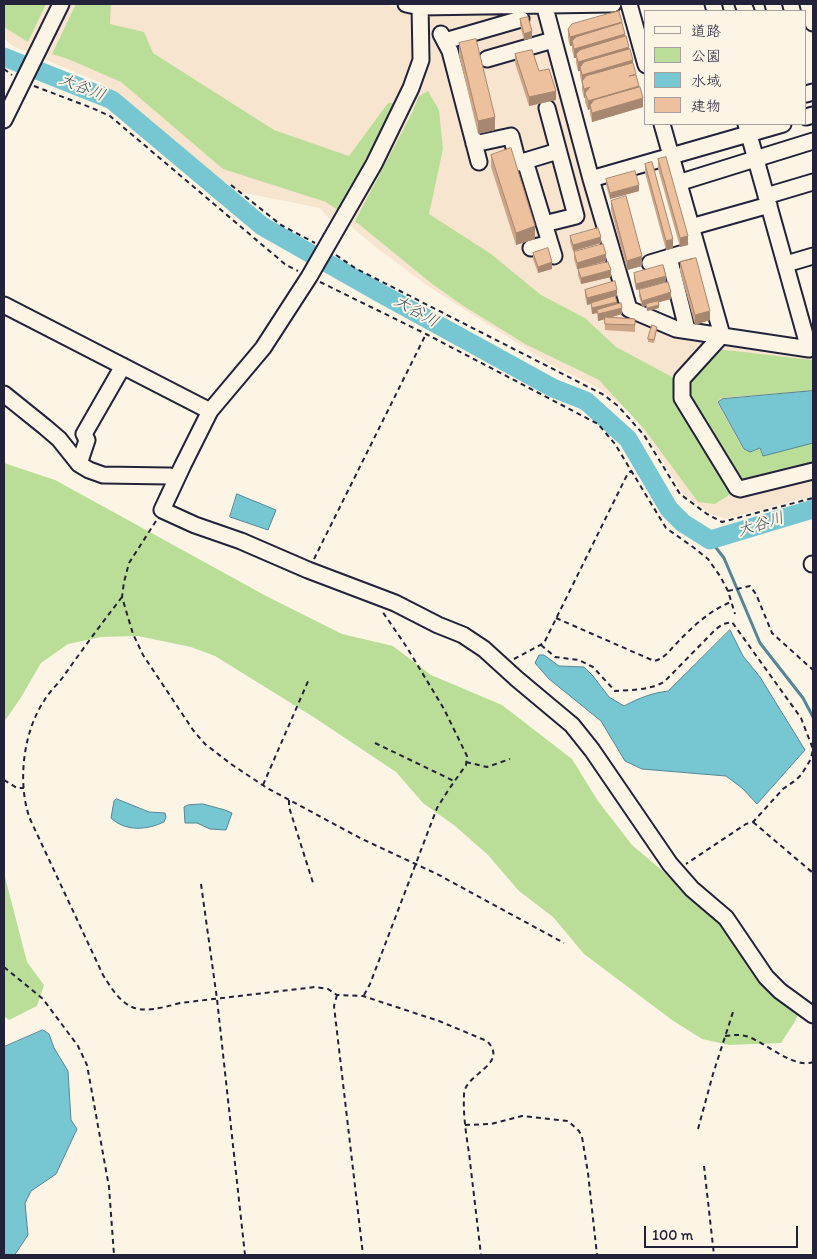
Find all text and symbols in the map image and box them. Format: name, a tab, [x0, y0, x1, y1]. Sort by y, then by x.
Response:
legend	[644, 10, 807, 125]
text: 道路	[691, 22, 721, 40]
text: 公園	[691, 47, 721, 65]
water label: 大谷川	[56, 70, 108, 106]
text: 水域	[691, 72, 721, 90]
text: 建物	[691, 97, 721, 115]
water label: 大谷川	[390, 292, 442, 332]
water label: 大谷川	[735, 509, 787, 541]
scale bar	[647, 1216, 801, 1248]
text: 100 m	[652, 1226, 693, 1244]

